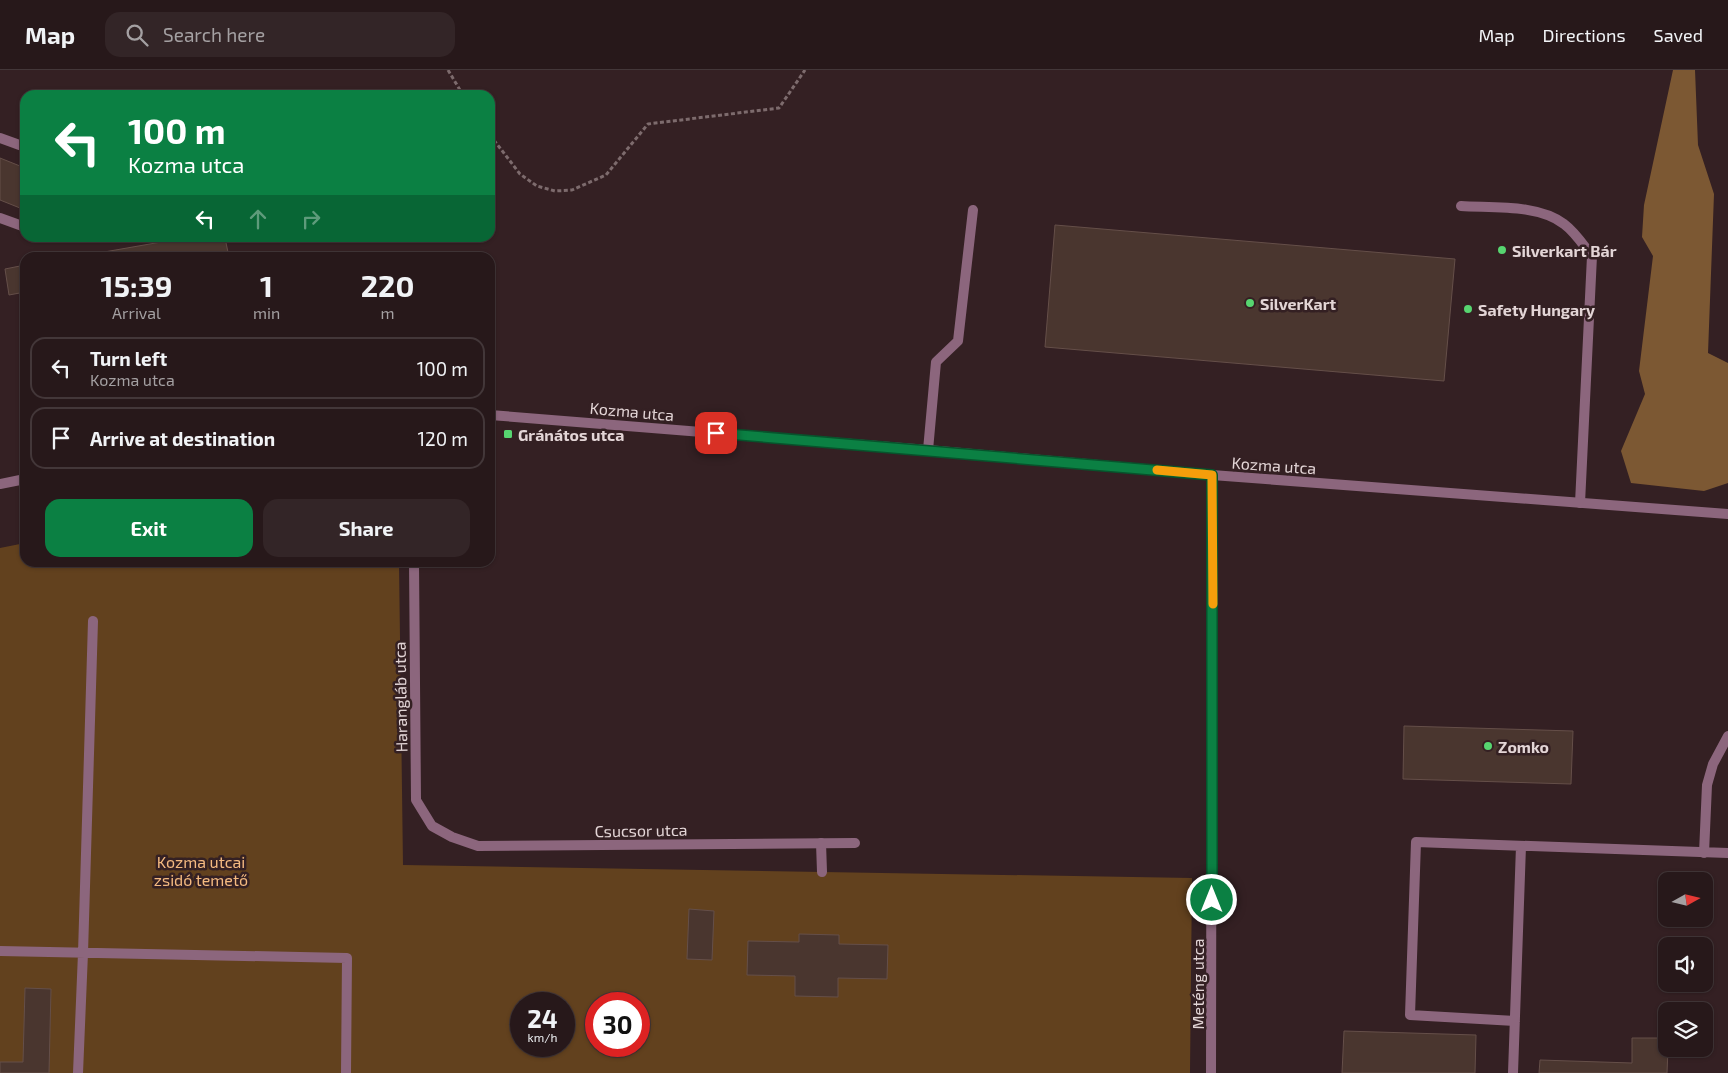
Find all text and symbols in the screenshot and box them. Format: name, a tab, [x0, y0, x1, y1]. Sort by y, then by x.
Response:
search box	[105, 12, 455, 57]
text: Map	[25, 20, 75, 49]
icon: search	[123, 21, 151, 49]
text: Search here	[163, 23, 265, 46]
text: Map	[1478, 24, 1515, 46]
text: Directions	[1543, 24, 1626, 46]
text: Saved	[1654, 24, 1703, 46]
text: 100 m	[128, 109, 226, 151]
icon: left	[45, 110, 110, 175]
text: Kozma utca	[128, 151, 244, 177]
icon: left	[191, 205, 219, 233]
icon: ahead	[244, 205, 272, 233]
icon: right	[297, 205, 325, 233]
place label: Silverkart Bár	[1512, 241, 1617, 260]
marker: Silverkart Bár	[1496, 244, 1508, 256]
text: 15:39	[100, 267, 172, 303]
text: 1	[260, 267, 273, 303]
text: 220	[361, 267, 414, 303]
place label: SilverKart	[1260, 294, 1337, 313]
marker: SilverKart	[1244, 297, 1256, 309]
place label: Safety Hungary	[1478, 300, 1595, 320]
text: Arrival	[112, 303, 161, 322]
text: min	[253, 303, 280, 322]
text: m	[381, 303, 395, 322]
marker: Safety Hungary	[1462, 303, 1474, 315]
text: Turn left	[90, 347, 167, 370]
icon: left	[47, 354, 75, 382]
text: 100 m	[417, 357, 468, 380]
text: Kozma utca	[90, 370, 175, 389]
street label: Kozma utca	[589, 398, 675, 424]
pin	[695, 412, 737, 454]
icon: arrive	[702, 419, 730, 447]
icon: arrive	[47, 424, 75, 452]
place label: Gránátos utca	[518, 425, 624, 444]
text: Arrive at destination	[90, 427, 275, 450]
text: 120 m	[417, 427, 468, 450]
marker: Gránátos utca	[502, 428, 514, 440]
street label: Kozma utca	[1231, 453, 1317, 477]
button: Exit	[45, 499, 253, 557]
button: Share	[263, 499, 470, 557]
street label: Harangláb utca	[390, 641, 410, 753]
place label: Zomko	[1498, 737, 1549, 756]
marker: Zomko	[1482, 740, 1494, 752]
street label: Csucsor utca	[594, 820, 688, 840]
park label: Kozma utcai zsidó temető	[154, 852, 248, 889]
north arrow	[1658, 872, 1712, 928]
map controls	[1658, 872, 1713, 1057]
position arrow	[1185, 873, 1237, 925]
button: sound	[1658, 937, 1713, 992]
street label: Meténg utca	[1188, 939, 1207, 1029]
speed limit sign: 30	[585, 992, 650, 1057]
button: layers	[1658, 1002, 1713, 1057]
text: 24	[527, 1003, 558, 1033]
text: km/h	[528, 1030, 557, 1044]

